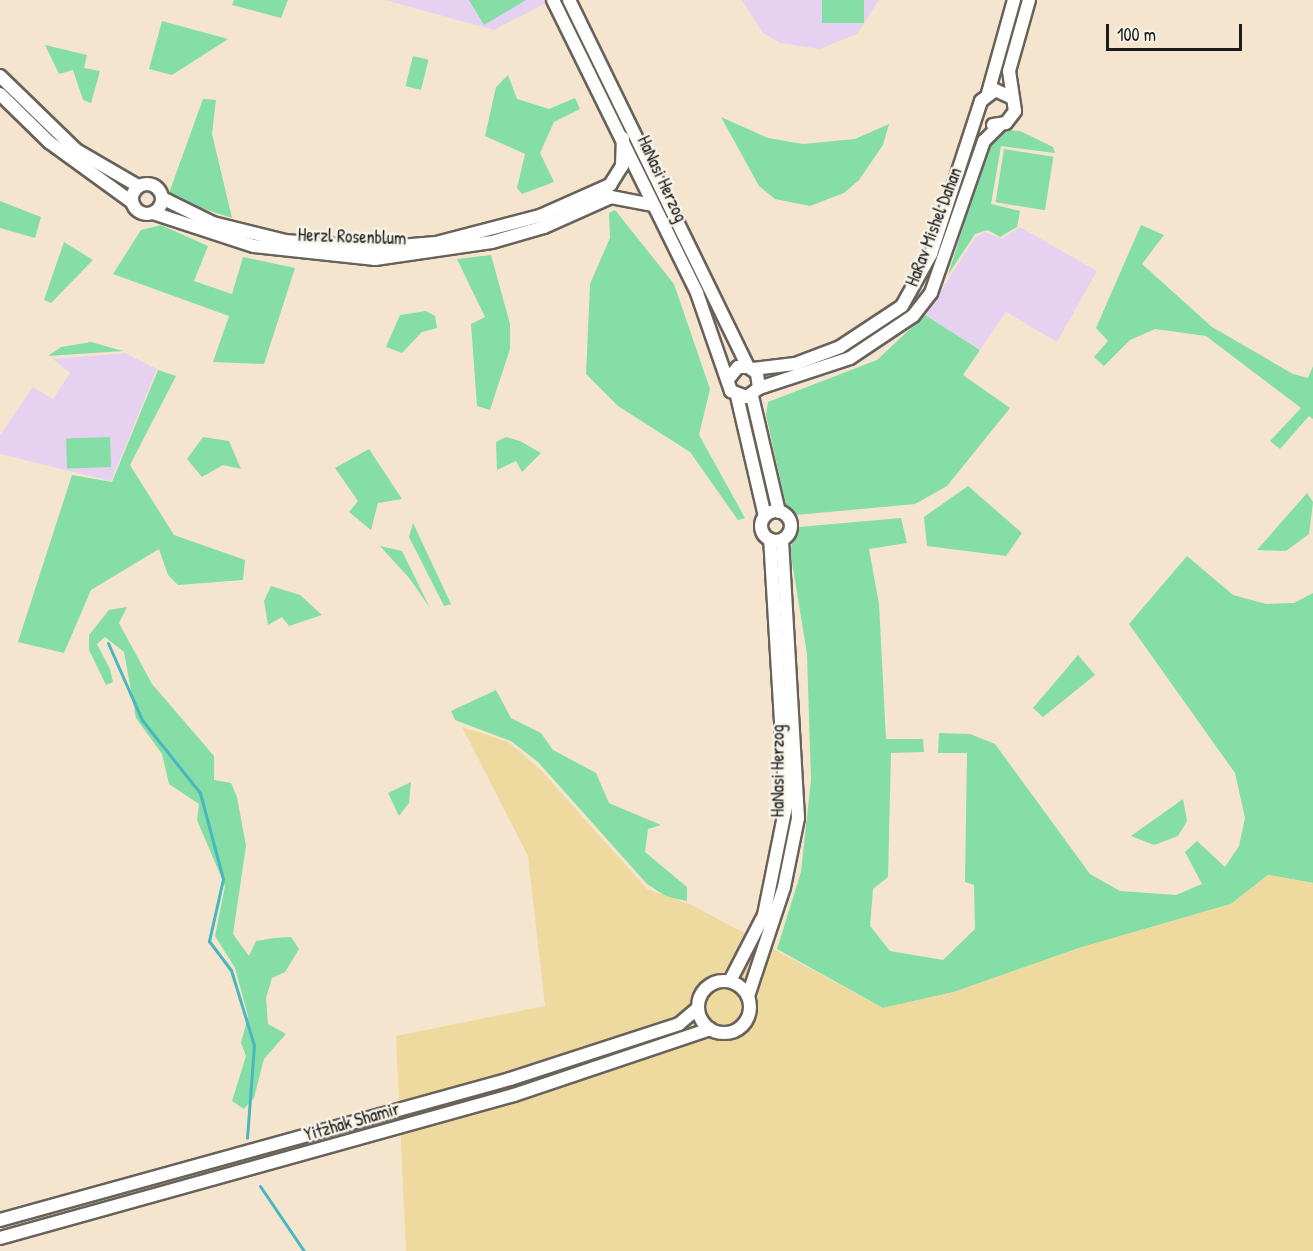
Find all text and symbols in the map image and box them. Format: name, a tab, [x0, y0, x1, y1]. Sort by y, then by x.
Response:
scale bar	[1109, 12, 1246, 50]
text: 100 m	[1117, 22, 1156, 47]
street label: HaNasi Herzog	[633, 132, 691, 226]
street label: HaRav Mishel Dahan	[901, 164, 967, 290]
street label: Herzl Rosenblum	[297, 224, 407, 250]
street label: HaNasi Herzog	[767, 725, 789, 817]
street label: Yitzhak Shamir	[302, 1098, 402, 1146]

